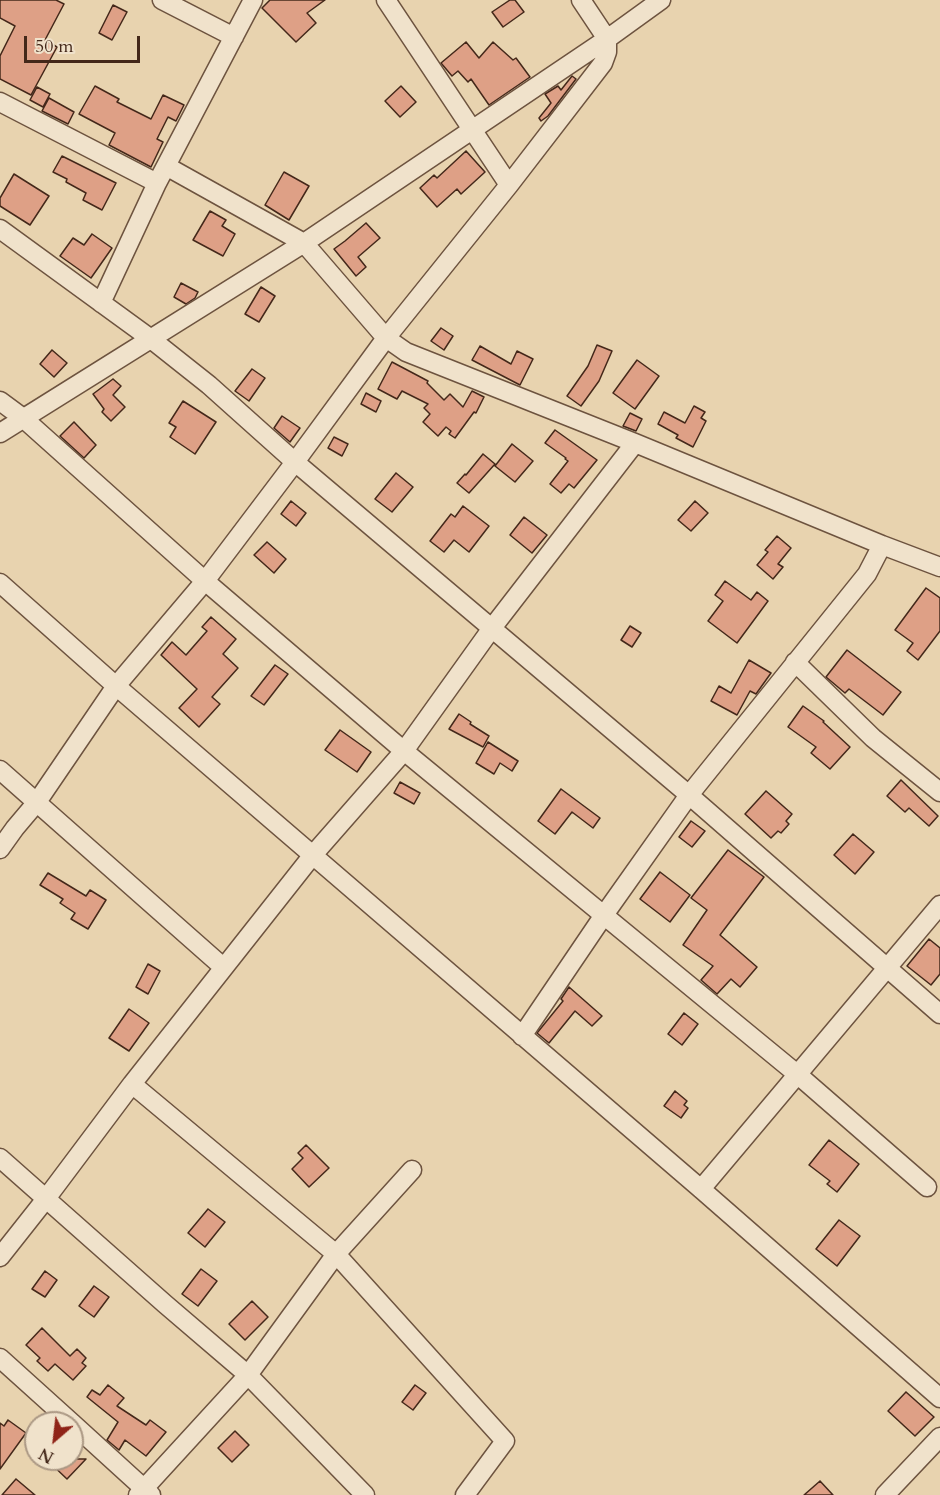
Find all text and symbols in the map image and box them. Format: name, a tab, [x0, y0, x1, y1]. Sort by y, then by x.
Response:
scale bar	[27, 24, 142, 62]
text: 50 m	[35, 34, 74, 59]
north arrow	[24, 1411, 84, 1471]
text: N	[35, 1442, 58, 1468]

